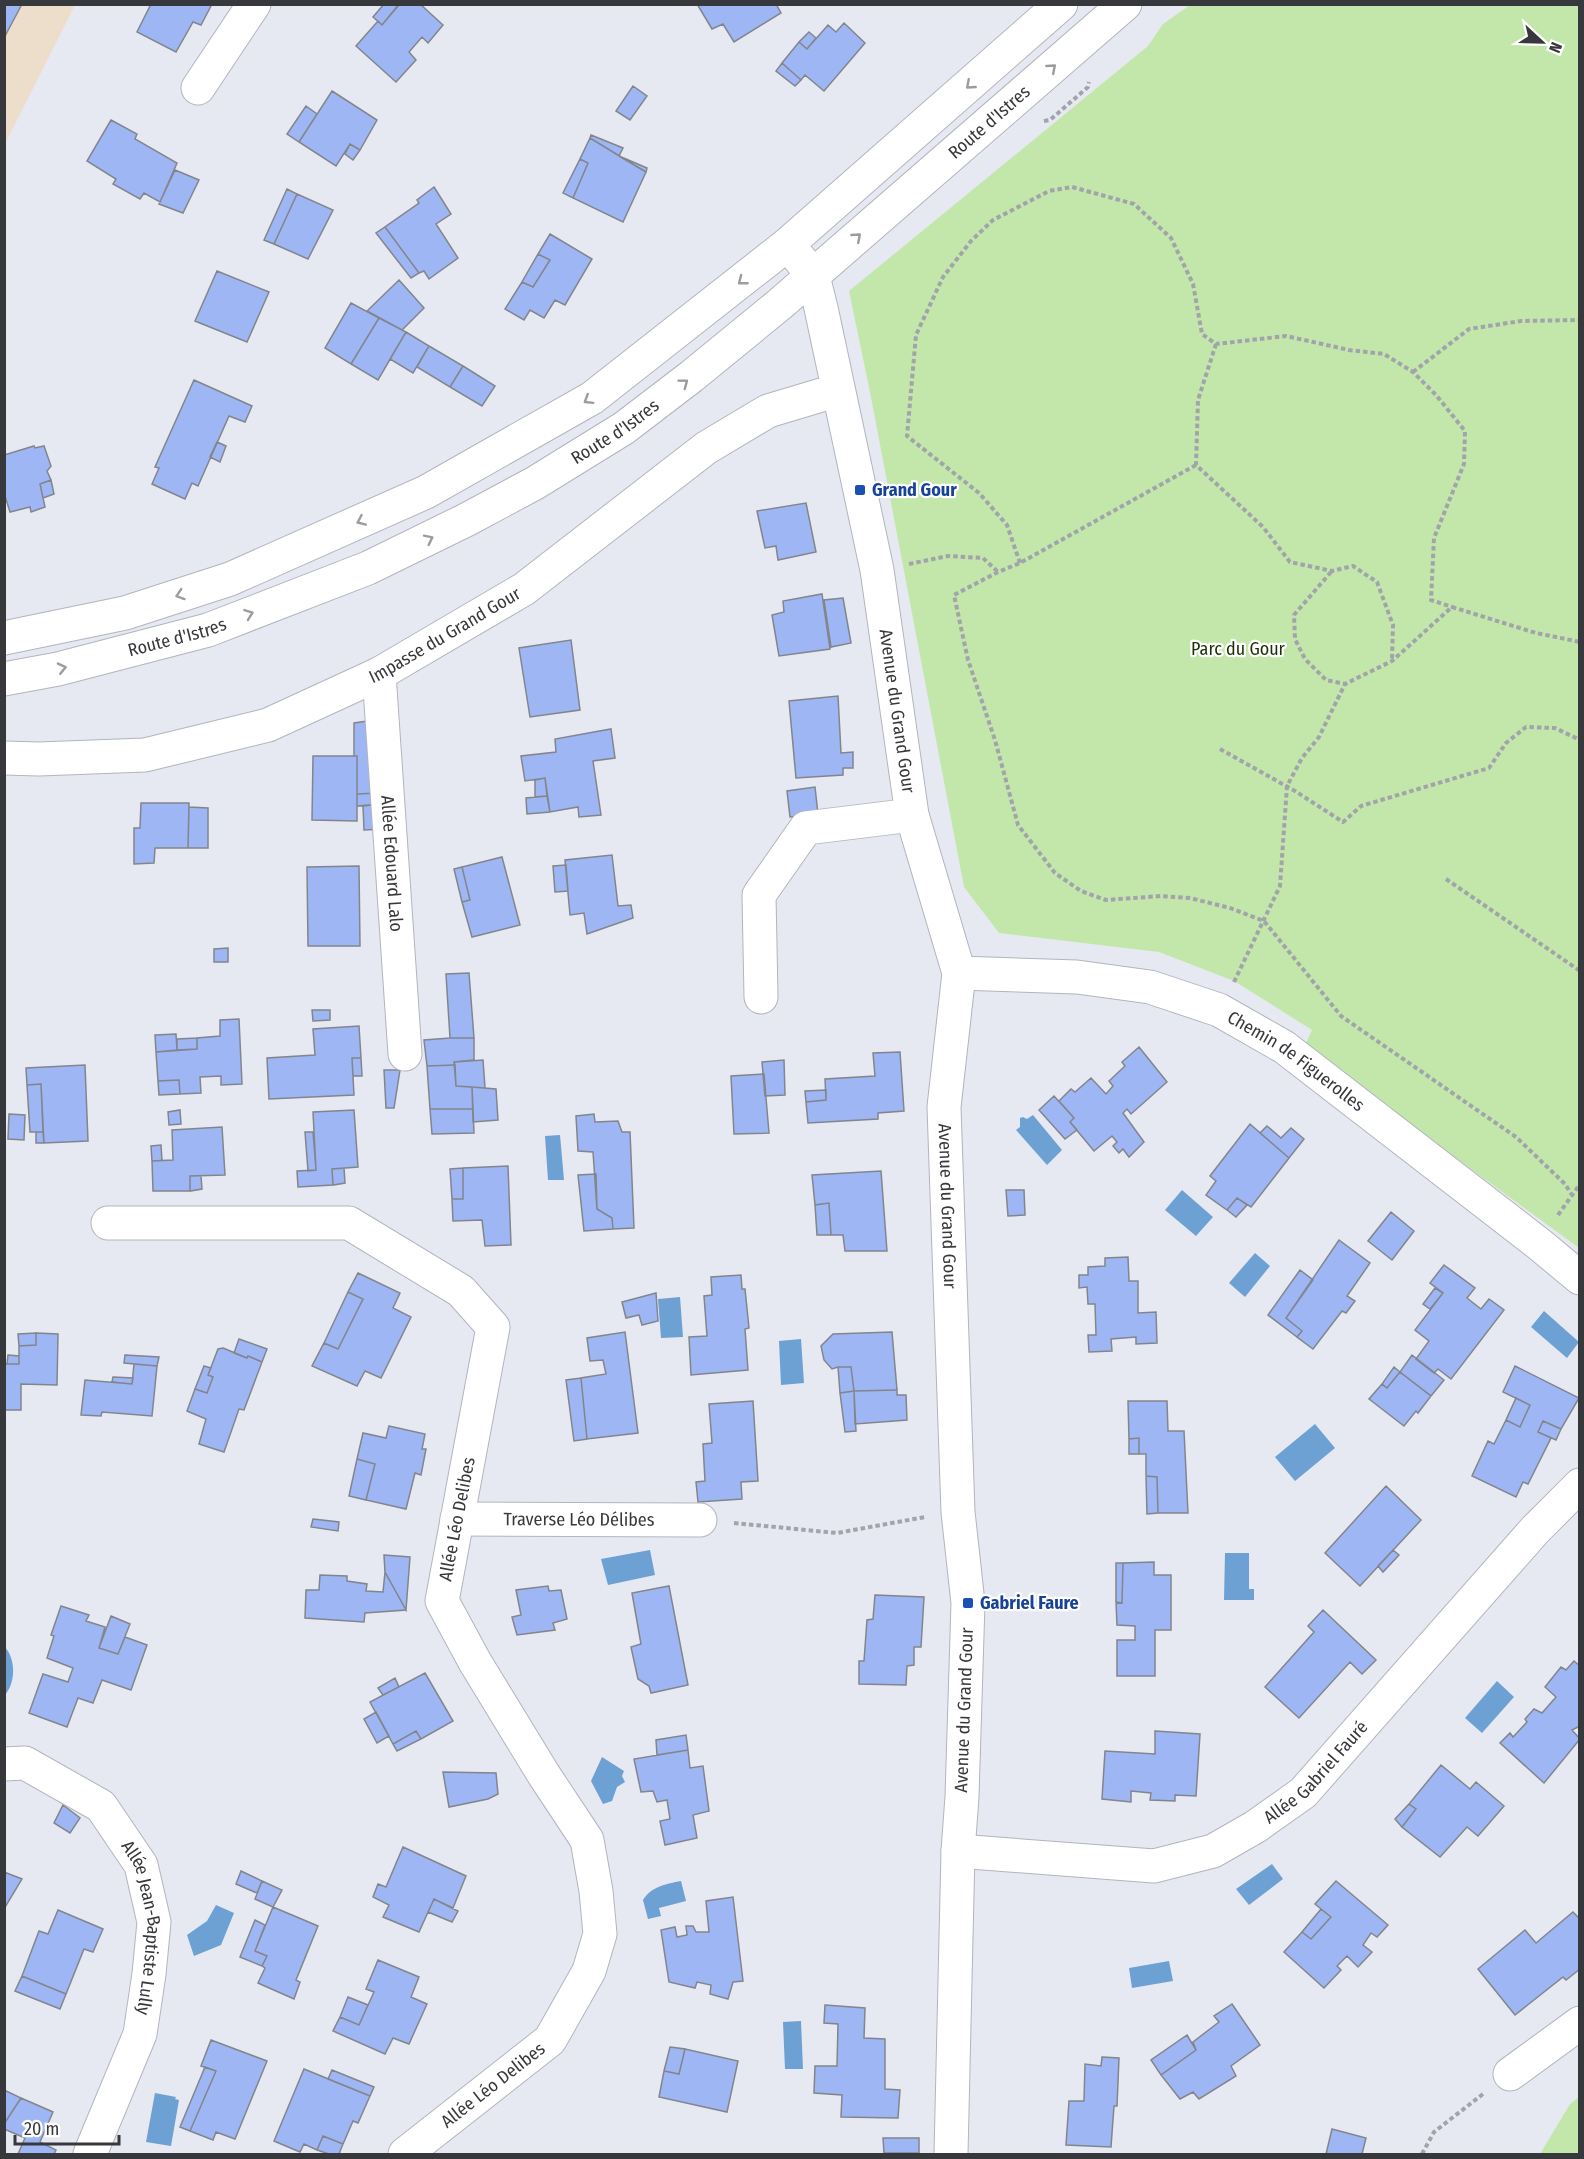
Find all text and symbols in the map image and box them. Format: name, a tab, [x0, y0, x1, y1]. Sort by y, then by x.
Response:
north arrow	[1512, 12, 1572, 72]
text: N	[1545, 39, 1566, 55]
one-way arrow	[1045, 64, 1056, 75]
one-way arrow	[966, 78, 977, 89]
street label: Route d'Istres	[944, 80, 1035, 164]
one-way arrow	[850, 233, 861, 244]
one-way arrow	[738, 273, 749, 284]
one-way arrow	[678, 379, 689, 390]
one-way arrow	[584, 392, 594, 404]
street label: Route d'Istres	[567, 394, 664, 469]
place label: Grand Gour	[872, 479, 957, 501]
marker: Grand Gour	[853, 483, 867, 497]
one-way arrow	[356, 514, 367, 526]
one-way arrow	[422, 534, 433, 546]
street label: Impasse du Grand Gour	[365, 582, 525, 688]
one-way arrow	[175, 587, 186, 600]
one-way arrow	[243, 609, 254, 622]
street label: Route d'Istres	[125, 613, 230, 661]
street label: Avenue du Grand Gour	[875, 628, 920, 795]
park label: Parc du Gour	[1191, 638, 1286, 660]
one-way arrow	[57, 662, 67, 675]
street label: Allée Edouard Lalo	[376, 795, 408, 933]
street label: Chemin de Figuerolles	[1224, 1006, 1369, 1116]
street label: Avenue du Grand Gour	[934, 1123, 961, 1290]
street label: Allée Léo Delibes	[434, 1455, 480, 1583]
street label: Traverse Léo Délibes	[504, 1508, 655, 1531]
place label: Gabriel Faure	[980, 1592, 1079, 1614]
marker: Gabriel Faure	[961, 1596, 975, 1610]
street label: Avenue du Grand Gour	[950, 1626, 978, 1793]
street label: Allée Gabriel Fauré	[1259, 1716, 1372, 1828]
street label: Allée Jean-Baptiste Lully	[117, 1836, 166, 2016]
street label: Allée Léo Delibes	[437, 2037, 550, 2132]
scale bar	[15, 2108, 118, 2146]
text: 20 m	[24, 2118, 59, 2140]

